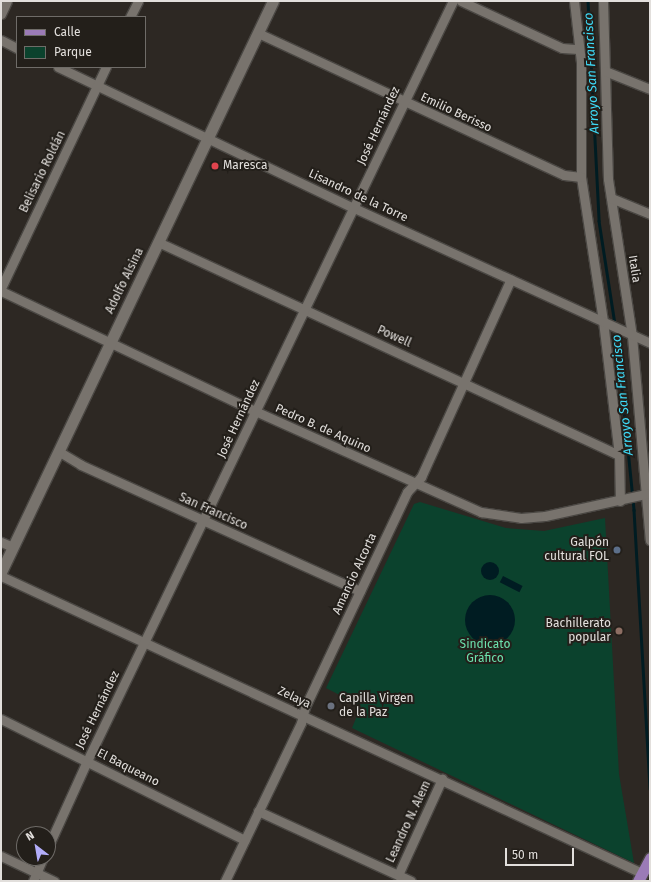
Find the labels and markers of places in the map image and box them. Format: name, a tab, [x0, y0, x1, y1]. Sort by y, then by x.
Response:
place label: Maresca	[223, 159, 267, 173]
marker: Maresca	[210, 161, 220, 171]
place label: Galpón cultural FOL	[544, 536, 609, 564]
marker: Galpón cultural FOL	[612, 545, 622, 555]
place label: Bachillerato popular	[546, 617, 611, 645]
marker: Bachillerato popular	[614, 626, 624, 636]
place label: Capilla Virgen de la Paz	[339, 692, 413, 720]
marker: Capilla Virgen de la Paz	[326, 701, 336, 711]

